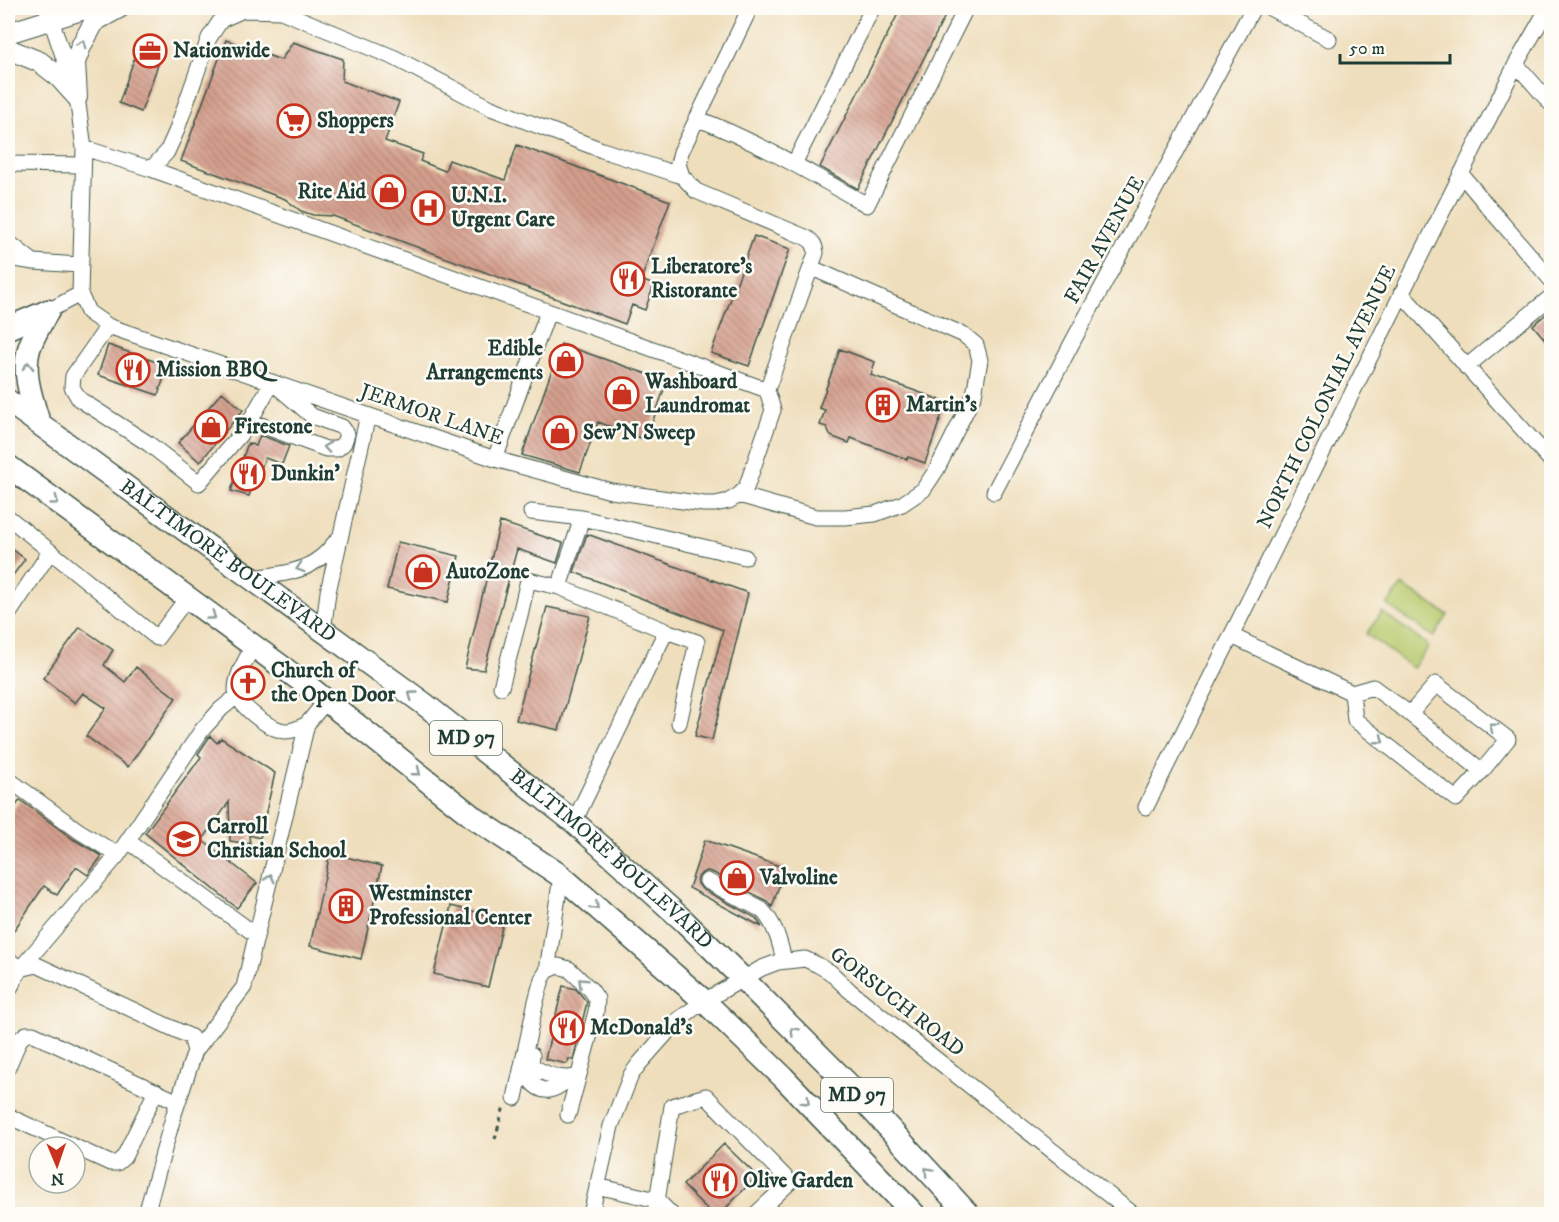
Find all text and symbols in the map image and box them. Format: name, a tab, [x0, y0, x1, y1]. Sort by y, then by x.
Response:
scale bar	[1340, 27, 1450, 65]
office icon: Nationwide	[132, 33, 168, 69]
place label: Nationwide	[173, 38, 270, 64]
text: 50 m	[1349, 38, 1385, 60]
one-way arrow	[75, 40, 87, 51]
supermarket icon: Shoppers	[276, 103, 312, 139]
place label: Shoppers	[317, 108, 394, 134]
street label: FAIR AVENUE	[1059, 171, 1151, 308]
shop icon: Rite Aid	[371, 174, 407, 210]
place label: Rite Aid	[298, 179, 367, 205]
place label: U.N.I. Urgent Care	[451, 183, 555, 233]
hospital icon: U.N.I. Urgent Care	[410, 190, 446, 226]
place label: Liberatore's Ristorante	[651, 254, 752, 304]
restaurant icon: Liberatore's Ristorante	[610, 261, 646, 297]
street label: NORTH COLONIAL AVENUE	[1252, 261, 1402, 533]
place label: Edible Arrangements	[425, 336, 543, 386]
shop icon: Edible Arrangements	[548, 343, 584, 379]
restaurant icon: Mission BBQ	[115, 352, 151, 388]
place label: Mission BBQ	[156, 357, 278, 383]
one-way arrow	[22, 362, 34, 371]
place label: Washboard Laundromat	[644, 369, 750, 419]
shop icon: Washboard Laundromat	[604, 376, 640, 412]
street label: JERMOR LANE	[355, 378, 507, 452]
building icon: Martin's	[865, 387, 901, 423]
place label: Martin's	[906, 392, 977, 418]
shop icon: Firestone	[193, 409, 229, 445]
place label: Firestone	[234, 414, 313, 440]
shop icon: Sew'N Sweep	[542, 415, 578, 451]
place label: Sew'N Sweep	[583, 420, 696, 446]
one-way arrow	[322, 442, 332, 454]
restaurant icon: Dunkin'	[230, 456, 266, 492]
place label: Dunkin'	[271, 461, 340, 487]
street label: BALTIMORE BOULEVARD	[114, 474, 341, 649]
one-way arrow	[48, 493, 59, 504]
shop icon: AutoZone	[405, 554, 441, 590]
place label: AutoZone	[445, 559, 530, 585]
one-way arrow	[295, 561, 306, 574]
one-way arrow	[205, 609, 216, 620]
place label: Church of the Open Door	[271, 658, 396, 708]
church icon: Church of the Open Door	[230, 665, 266, 701]
one-way arrow	[407, 691, 418, 702]
road number: MD 97	[430, 721, 502, 755]
one-way arrow	[1489, 723, 1500, 734]
one-way arrow	[1373, 732, 1384, 743]
street label: BALTIMORE BOULEVARD	[504, 763, 718, 955]
one-way arrow	[410, 765, 421, 776]
place label: Carroll Christian School	[207, 814, 347, 864]
school or university icon: Carroll Christian School	[166, 821, 202, 857]
shop icon: Valvoline	[719, 860, 755, 896]
place label: Valvoline	[759, 865, 838, 891]
one-way arrow	[263, 873, 276, 883]
place label: Westminster Professional Center	[368, 881, 533, 931]
building icon: Westminster Professional Center	[328, 888, 364, 924]
one-way arrow	[588, 899, 599, 910]
street label: GORSUCH ROAD	[824, 941, 970, 1063]
one-way arrow	[579, 978, 589, 989]
restaurant icon: McDonald's	[549, 1010, 585, 1046]
place label: McDonald's	[590, 1015, 693, 1041]
one-way arrow	[790, 1027, 801, 1038]
road number: MD 97	[821, 1078, 893, 1112]
one-way arrow	[799, 1094, 810, 1104]
north arrow	[27, 1135, 87, 1195]
restaurant icon: Olive Garden	[702, 1163, 738, 1199]
place label: Olive Garden	[743, 1168, 854, 1194]
one-way arrow	[925, 1168, 936, 1179]
text: N	[51, 1169, 64, 1189]

